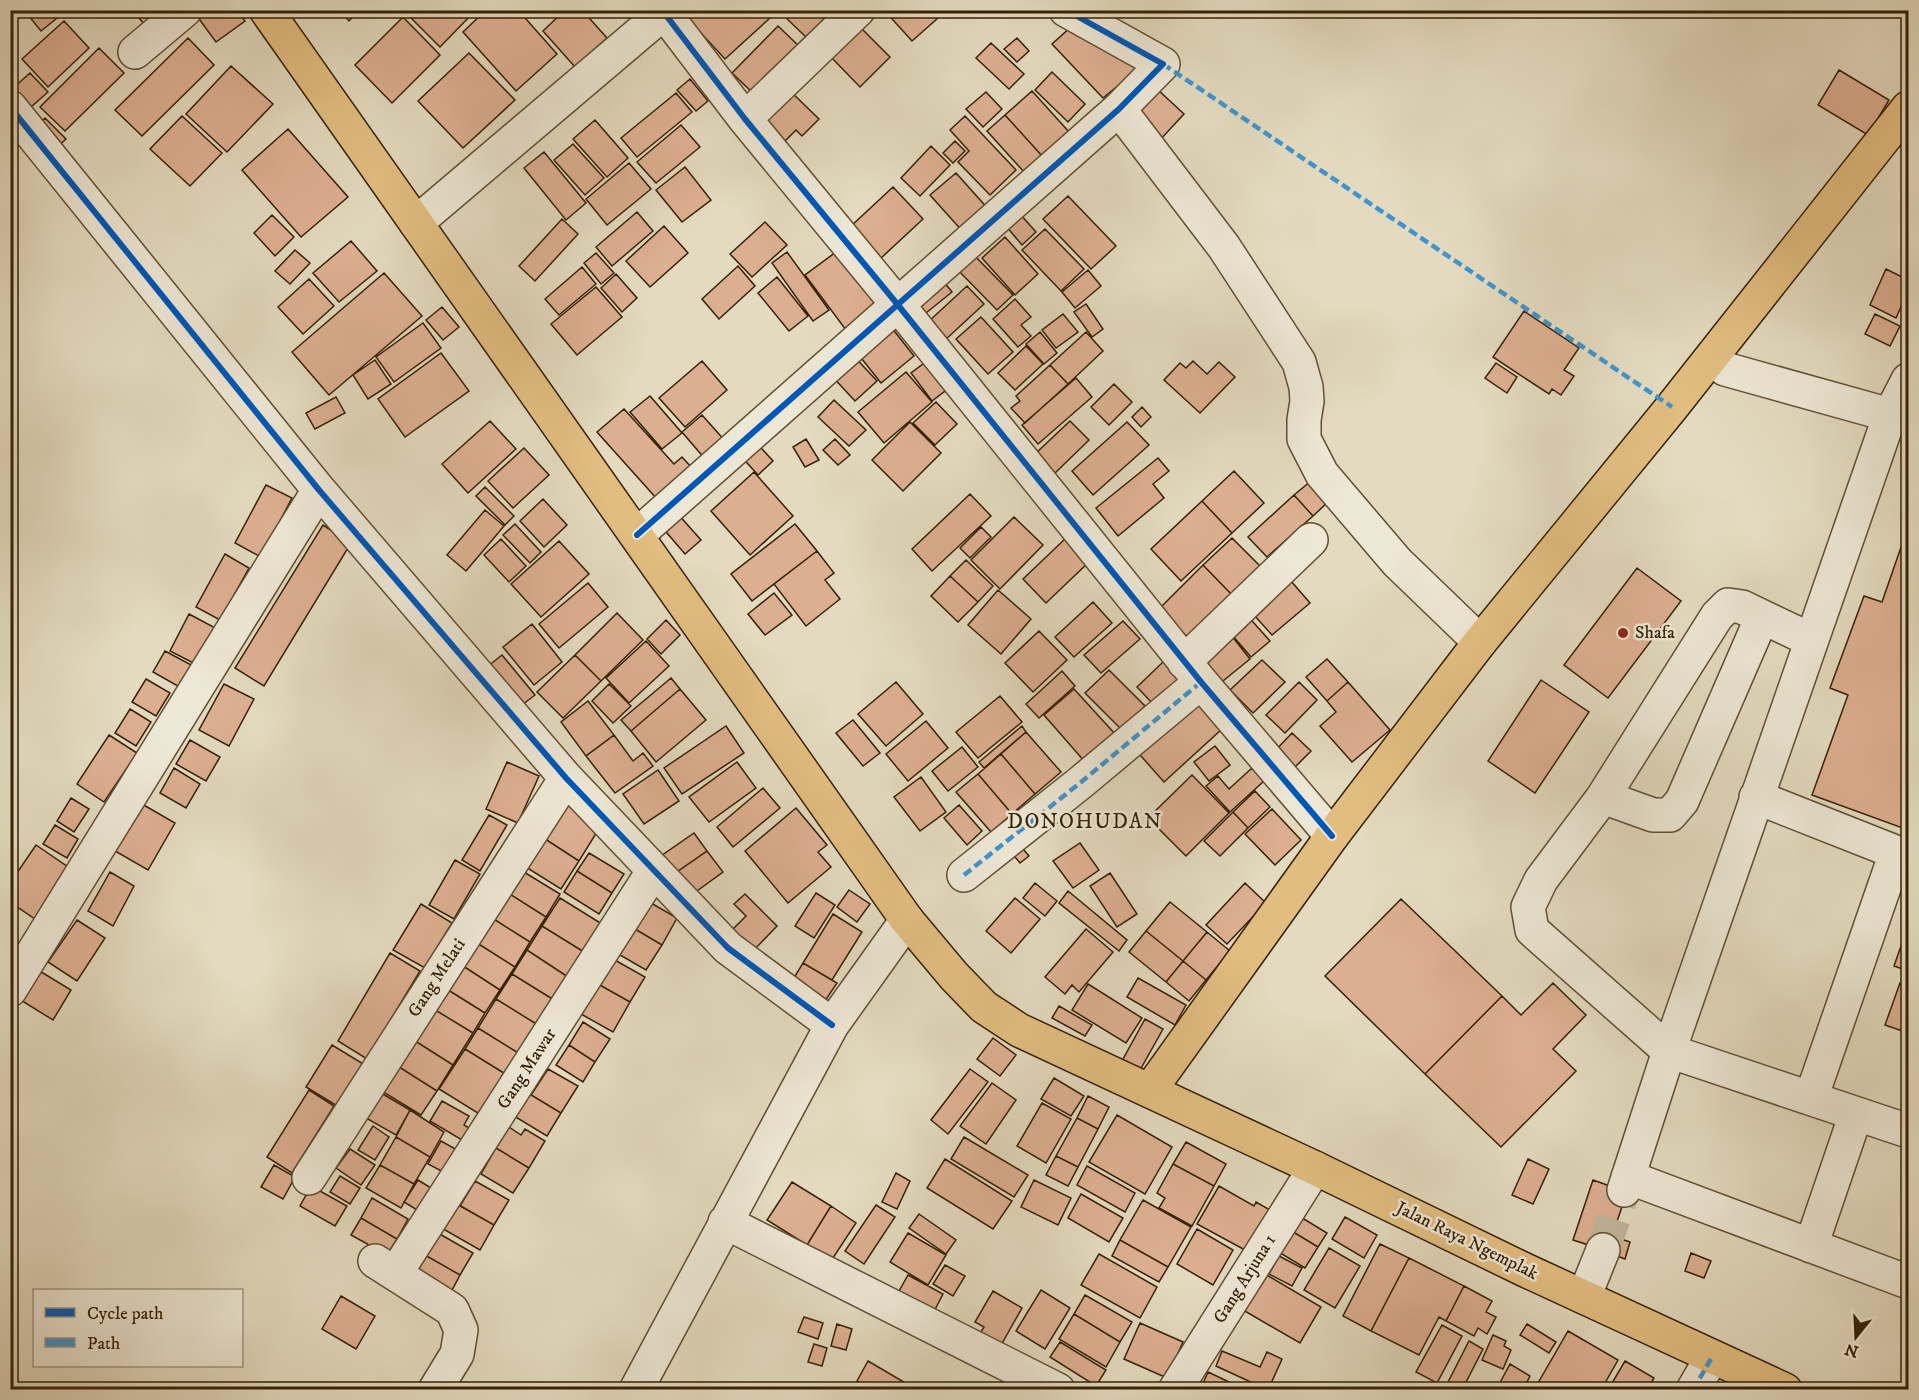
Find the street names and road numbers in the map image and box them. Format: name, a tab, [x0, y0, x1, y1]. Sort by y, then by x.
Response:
street label: Gang Melati	[403, 935, 471, 1021]
street label: Gang Mawar	[493, 1024, 561, 1114]
street label: Jalan Raya Ngemplak	[1391, 1196, 1542, 1285]
street label: Gang Arjuna 1	[1209, 1230, 1281, 1328]

